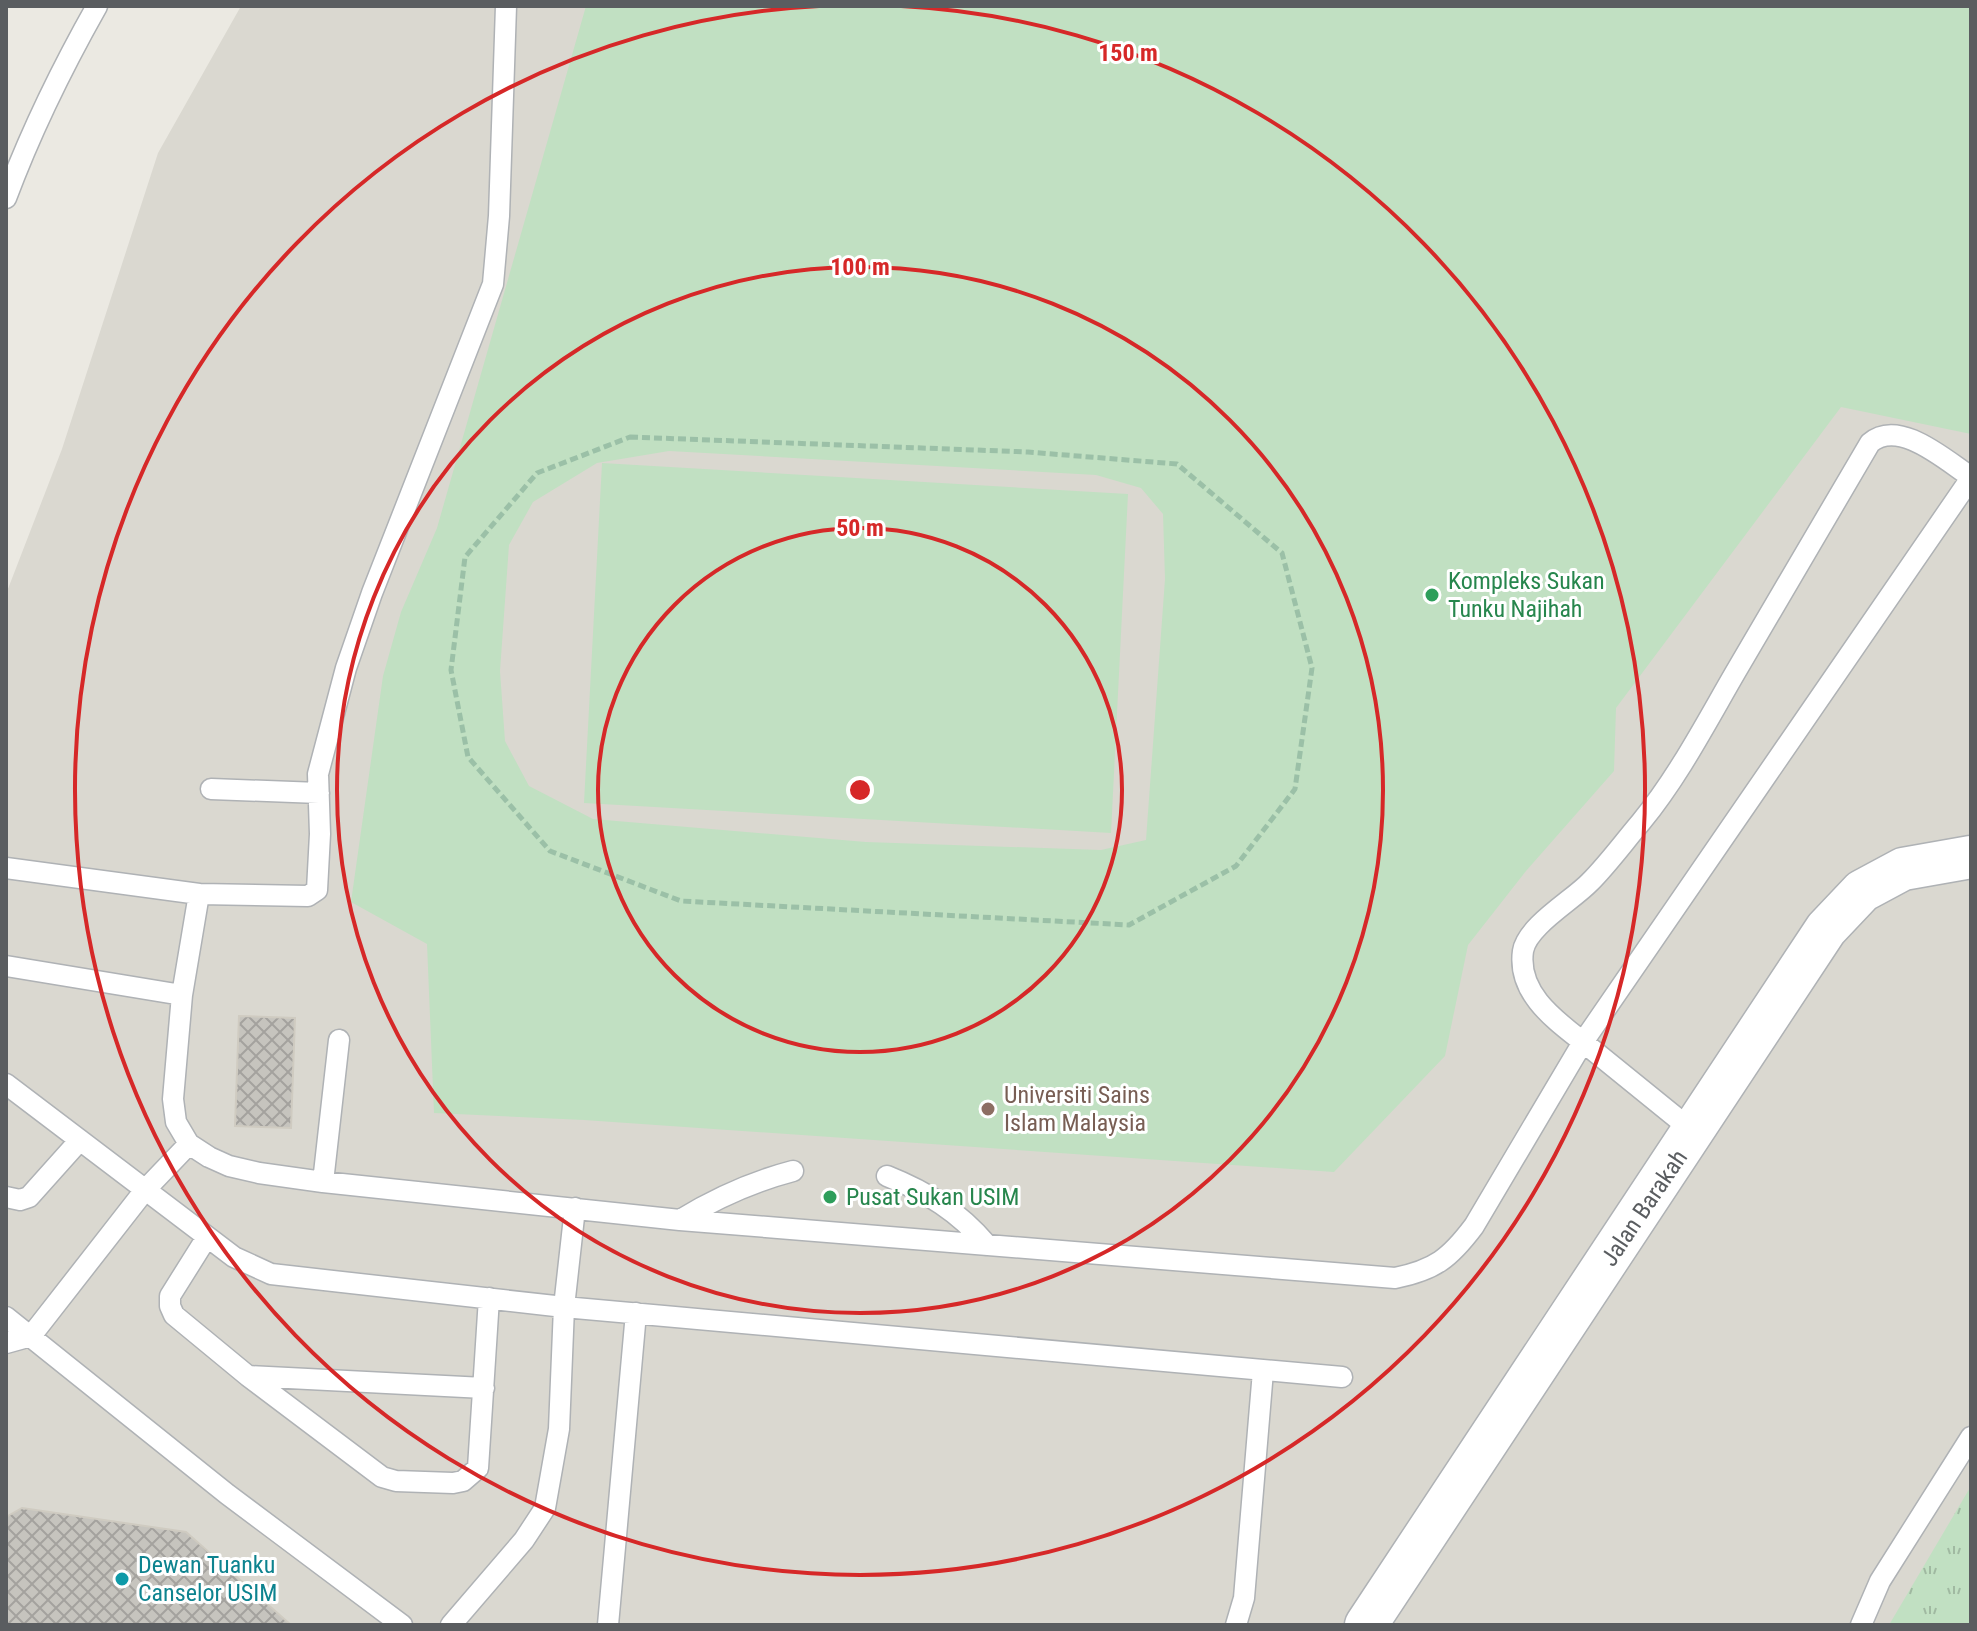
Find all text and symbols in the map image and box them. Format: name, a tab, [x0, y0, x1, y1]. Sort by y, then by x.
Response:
text: 150 m	[1098, 39, 1158, 67]
text: 100 m	[830, 253, 890, 281]
text: 50 m	[836, 514, 884, 542]
place label: Kompleks Sukan Tunku Najihah	[1448, 567, 1605, 623]
marker: Kompleks Sukan Tunku Najihah	[1423, 586, 1441, 604]
centre of rings	[846, 776, 874, 804]
place label: Universiti Sains Islam Malaysia	[1004, 1081, 1150, 1137]
marker: Universiti Sains Islam Malaysia	[979, 1100, 997, 1118]
street label: Jalan Barakah	[1595, 1145, 1693, 1271]
place label: Pusat Sukan USIM	[846, 1183, 1020, 1211]
marker: Pusat Sukan USIM	[821, 1188, 839, 1206]
place label: Dewan Tuanku Canselor USIM	[138, 1551, 277, 1607]
marker: Dewan Tuanku Canselor USIM	[113, 1570, 131, 1588]

